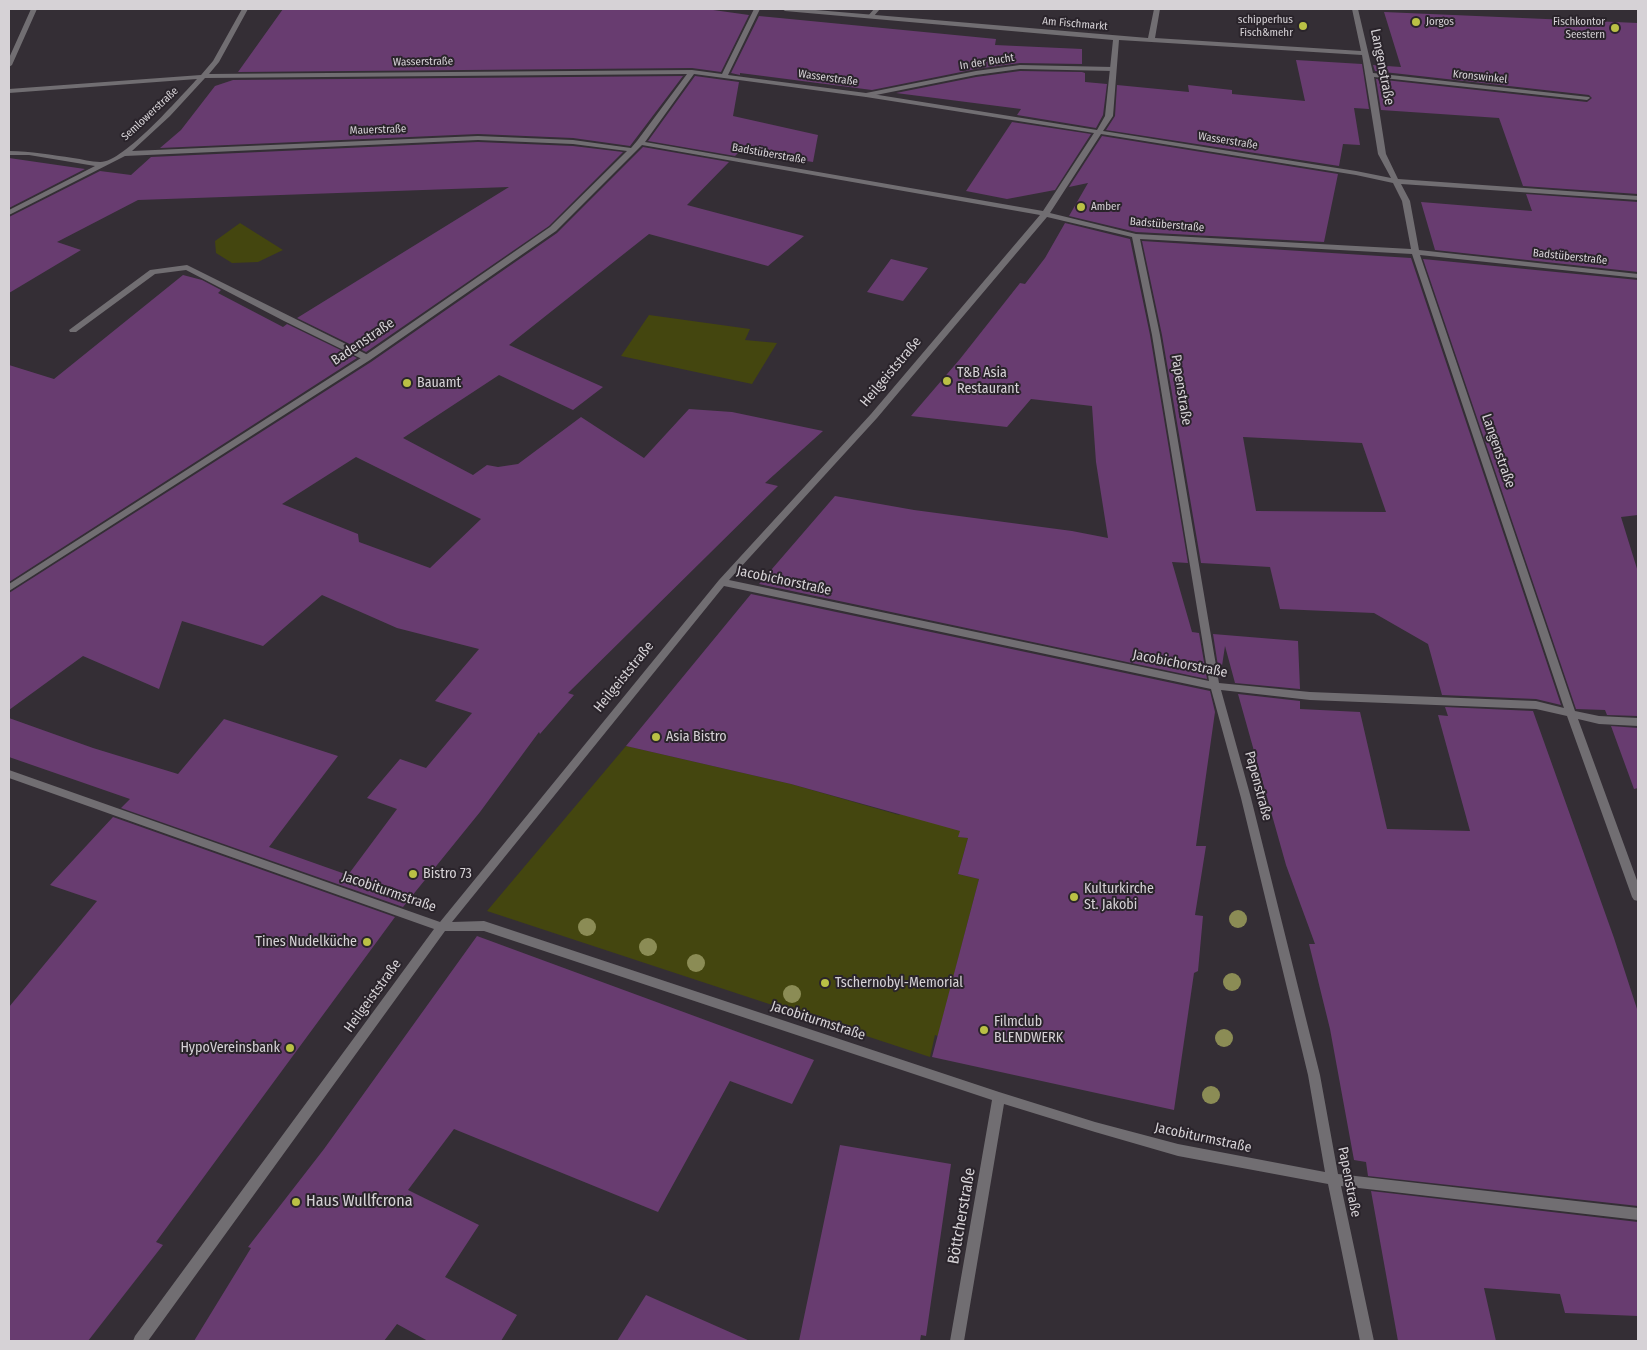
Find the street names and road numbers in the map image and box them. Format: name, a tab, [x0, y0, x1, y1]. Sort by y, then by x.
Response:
street label: Am Fischmarkt	[1042, 15, 1108, 33]
street label: Langenstraße	[1366, 27, 1398, 107]
street label: In der Bucht	[959, 51, 1015, 73]
street label: Wasserstraße	[393, 55, 453, 69]
street label: Wasserstraße	[797, 67, 859, 89]
street label: Kronswinkel	[1452, 68, 1508, 86]
street label: Semlowerstraße	[119, 84, 181, 144]
street label: Mauerstraße	[349, 122, 407, 138]
street label: Wasserstraße	[1197, 130, 1259, 152]
street label: Badstüberstraße	[731, 141, 807, 167]
street label: Badstüberstraße	[1129, 215, 1205, 235]
street label: Badstüberstraße	[1532, 247, 1608, 267]
street label: Badenstraße	[328, 315, 398, 369]
street label: Heilgeiststraße	[857, 334, 925, 410]
street label: Papenstraße	[1167, 353, 1195, 427]
street label: Langenstraße	[1477, 412, 1519, 490]
street label: Jacobichorstraße	[735, 563, 833, 599]
street label: Heilgeiststraße	[590, 638, 658, 716]
street label: Jacobichorstraße	[1131, 647, 1229, 681]
street label: Papenstraße	[1241, 749, 1275, 823]
street label: Jacobiturmstraße	[340, 868, 438, 916]
street label: Heilgeiststraße	[341, 956, 405, 1036]
street label: Jacobiturmstraße	[769, 998, 867, 1044]
street label: Jacobiturmstraße	[1153, 1120, 1253, 1156]
street label: Papenstraße	[1334, 1145, 1364, 1219]
street label: Böttcherstraße	[944, 1166, 980, 1266]

